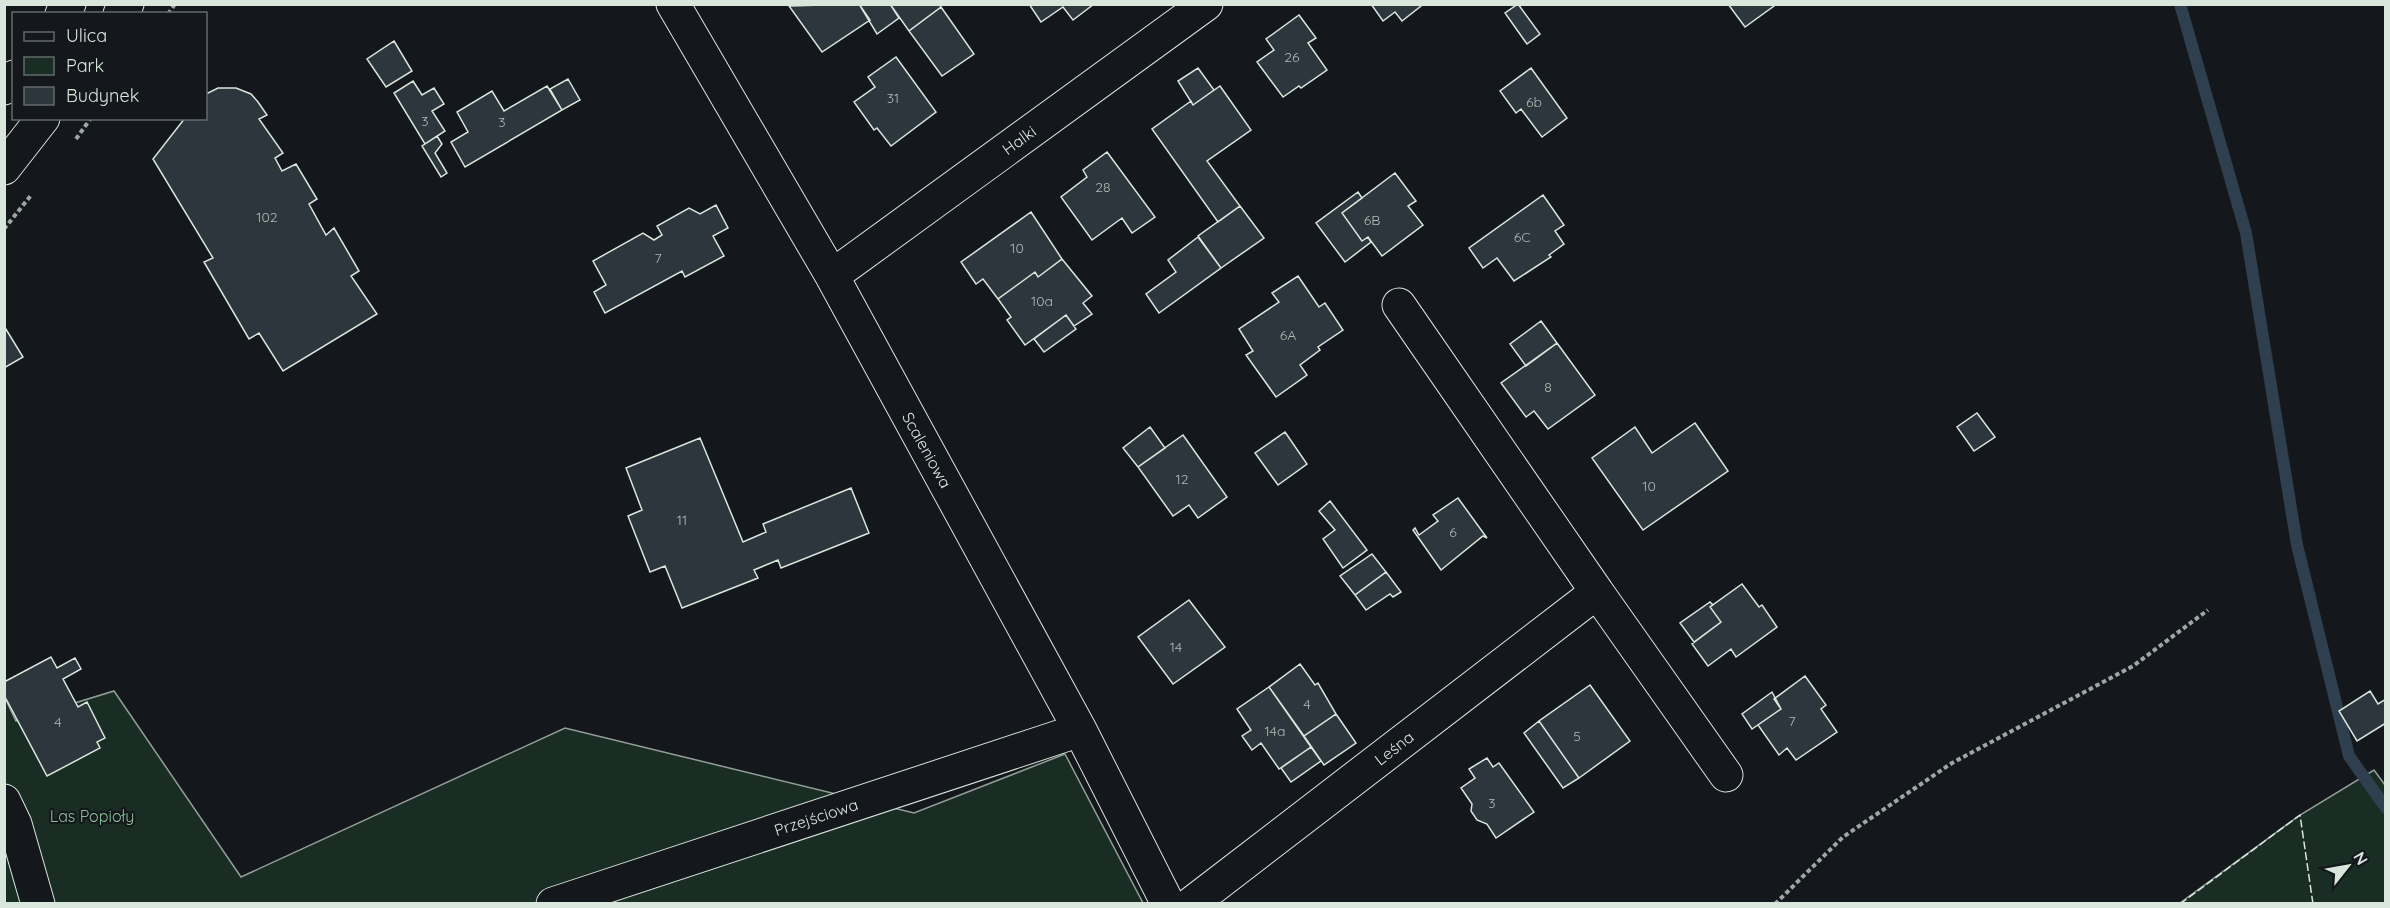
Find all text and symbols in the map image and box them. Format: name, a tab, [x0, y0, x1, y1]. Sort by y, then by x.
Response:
legend	[12, 12, 207, 120]
text: Ulica	[66, 24, 107, 47]
house number: 26	[1284, 48, 1300, 66]
text: Park	[66, 54, 104, 77]
text: Budynek	[66, 84, 139, 107]
house number: 31	[887, 89, 899, 107]
house number: 6b	[1526, 93, 1542, 111]
house number: 3	[421, 112, 429, 130]
house number: 3	[498, 113, 506, 131]
street label: Halki	[998, 121, 1040, 159]
house number: 28	[1095, 178, 1111, 196]
house number: 102	[256, 208, 278, 226]
house number: 6B	[1364, 211, 1380, 229]
house number: 6C	[1514, 228, 1530, 246]
house number: 10	[1010, 239, 1024, 257]
house number: 7	[654, 249, 662, 267]
house number: 10a	[1031, 292, 1053, 310]
house number: 6A	[1280, 326, 1296, 344]
house number: 8	[1544, 378, 1552, 396]
street label: Scaleniowa	[898, 409, 956, 491]
house number: 12	[1176, 470, 1189, 488]
house number: 10	[1642, 477, 1656, 495]
house number: 11	[677, 511, 687, 529]
house number: 6	[1449, 523, 1457, 541]
house number: 14	[1170, 638, 1182, 656]
house number: 4	[1303, 695, 1311, 713]
house number: 7	[1788, 712, 1796, 730]
house number: 4	[54, 713, 62, 731]
house number: 14a	[1265, 722, 1285, 740]
street label: Leśna	[1371, 727, 1417, 769]
house number: 5	[1573, 727, 1581, 745]
street label: Przejściowa	[771, 794, 861, 840]
house number: 3	[1488, 794, 1496, 812]
park label: Las Popioły	[50, 806, 134, 826]
north arrow	[2318, 836, 2378, 896]
text: N	[2349, 848, 2372, 868]

